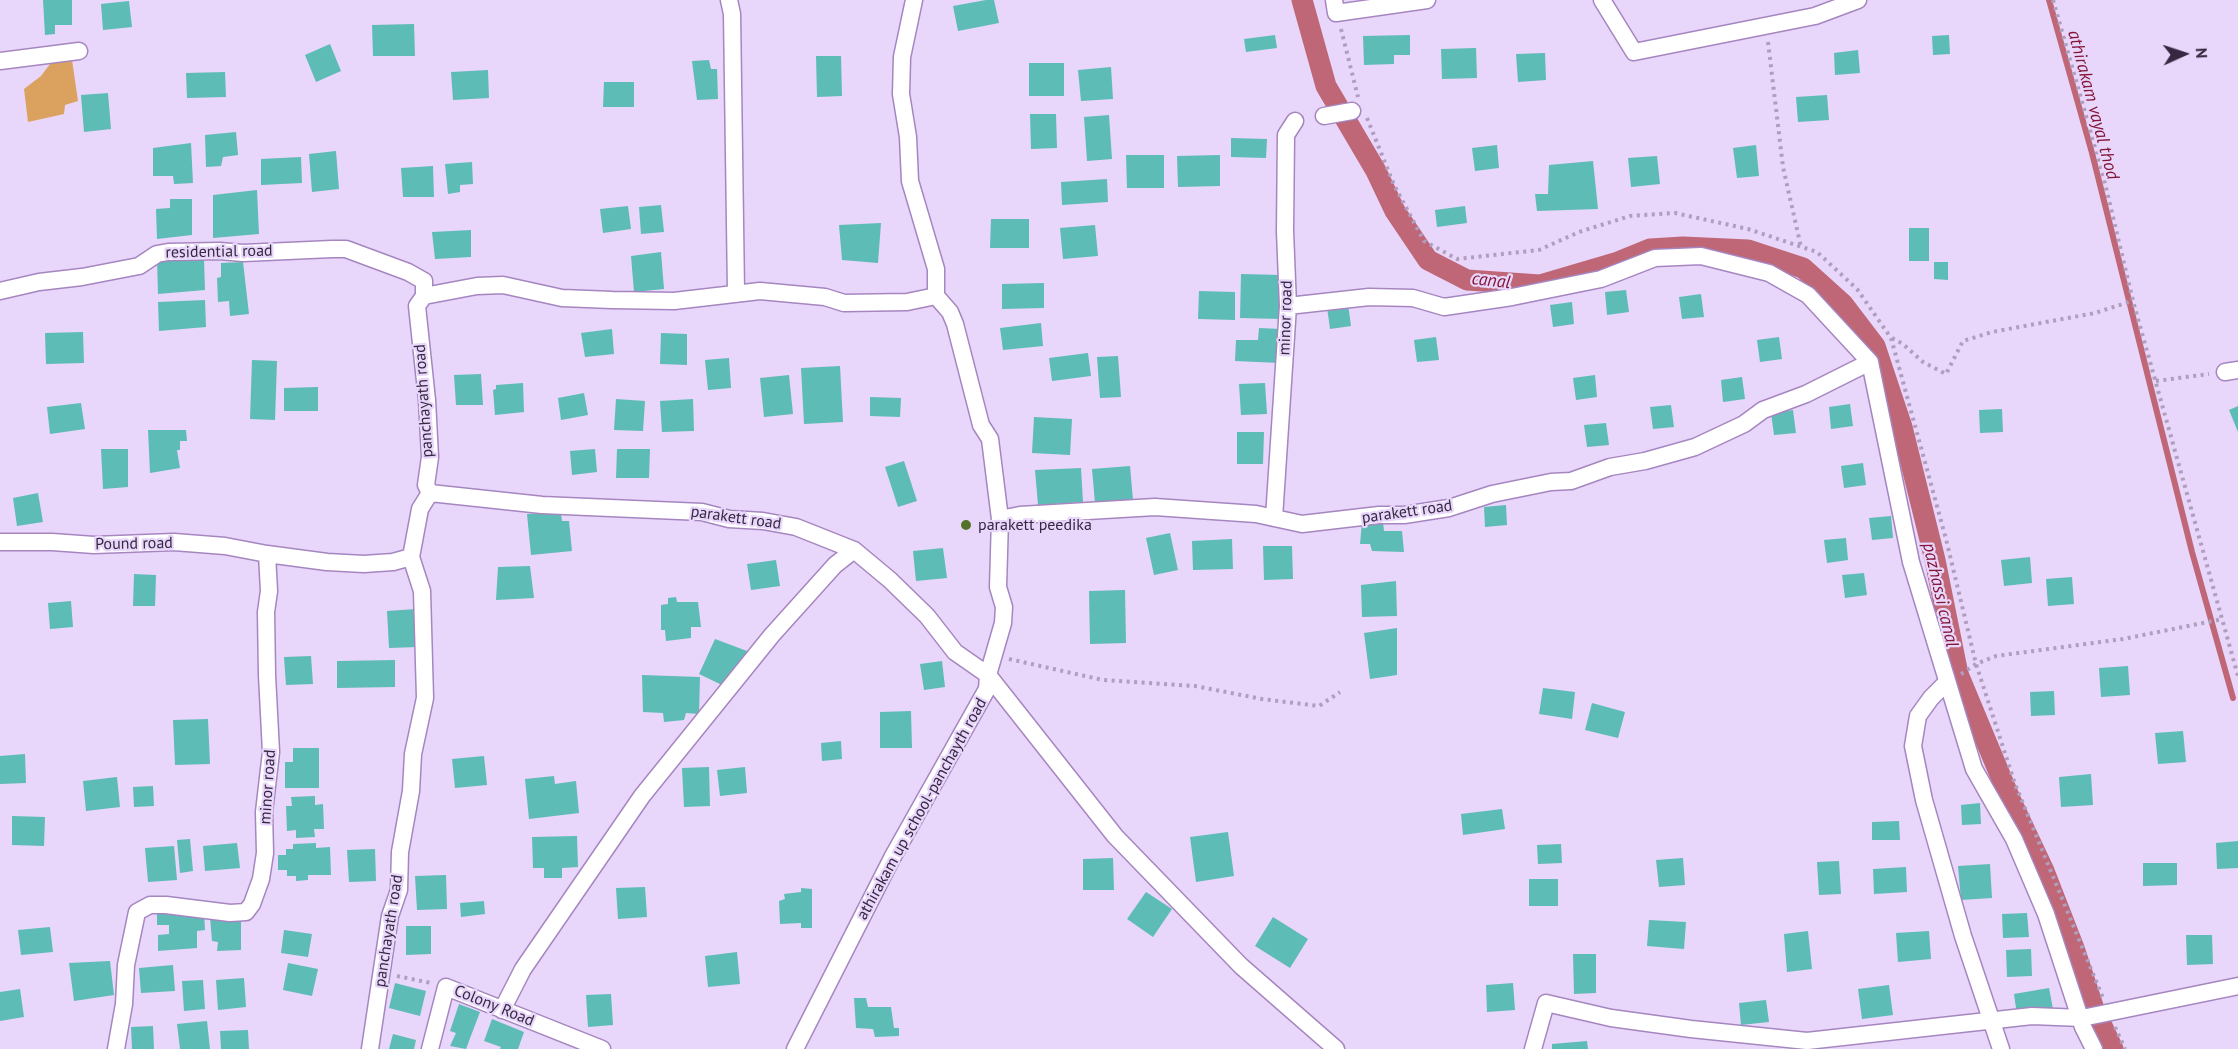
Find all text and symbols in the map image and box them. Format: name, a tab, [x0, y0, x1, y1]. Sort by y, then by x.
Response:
north arrow	[2154, 24, 2214, 84]
water label: athirakam vayal thod	[2063, 28, 2123, 182]
text: N	[2192, 47, 2212, 59]
street label: residential road	[165, 241, 273, 263]
water label: canal	[1471, 268, 1511, 294]
street label: minor road	[1275, 280, 1297, 356]
street label: panchayath road	[410, 344, 438, 458]
street label: parakett road	[1360, 496, 1454, 528]
street label: parakett road	[689, 502, 783, 534]
place label: parakett peedika	[978, 515, 1092, 535]
marker: parakett peedika	[959, 518, 973, 532]
street label: Pound road	[95, 534, 173, 554]
water label: pazhassi canal	[1917, 541, 1963, 649]
street label: athirakam up school-panchayth road	[853, 695, 991, 923]
street label: minor road	[256, 749, 280, 825]
street label: panchayath road	[371, 873, 407, 989]
street label: Colony Road	[451, 981, 537, 1031]

